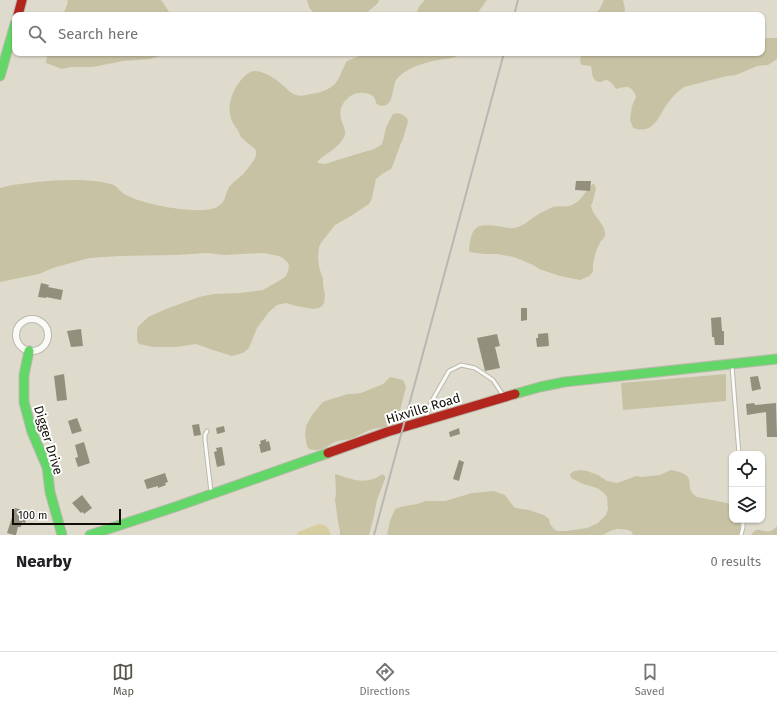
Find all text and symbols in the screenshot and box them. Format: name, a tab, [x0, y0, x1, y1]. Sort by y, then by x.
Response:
search box	[12, 12, 765, 56]
icon: search	[26, 23, 48, 45]
text: Search here	[58, 25, 138, 43]
street label: Hixville Road	[384, 390, 462, 427]
street label: Digger Drive	[31, 404, 66, 476]
map controls	[729, 451, 765, 523]
button: locate	[729, 451, 765, 487]
button: layers	[729, 487, 765, 523]
scale bar	[12, 507, 121, 526]
text: 100 m	[18, 509, 47, 522]
text: Nearby	[16, 551, 71, 572]
text: 0 results	[710, 554, 761, 569]
tab: Map	[112, 661, 134, 698]
tab: Directions	[359, 661, 410, 698]
tab: Saved	[635, 661, 665, 698]

